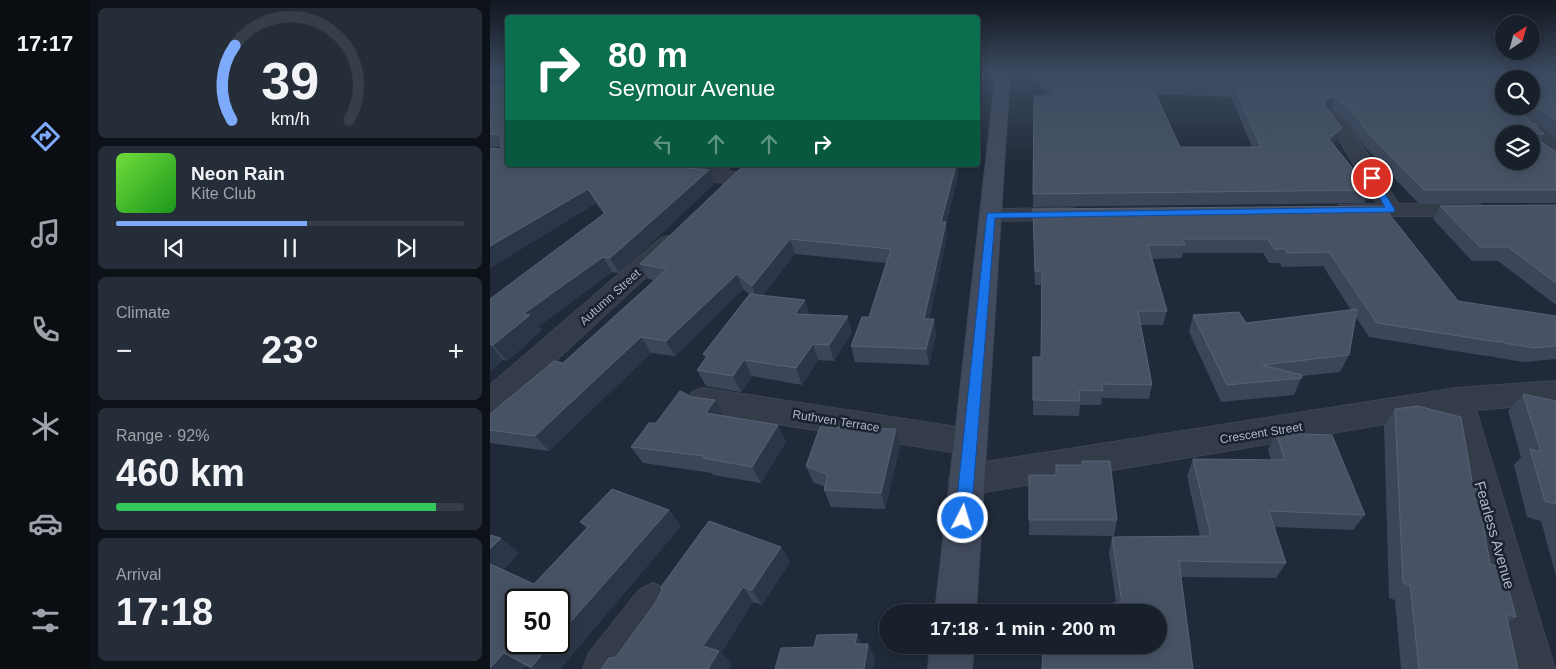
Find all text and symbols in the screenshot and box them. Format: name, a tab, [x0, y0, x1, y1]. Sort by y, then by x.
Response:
north arrow	[1495, 15, 1540, 60]
map controls	[1495, 15, 1540, 170]
text: 17:17	[17, 31, 73, 56]
icon: right	[525, 35, 590, 100]
text: 80 m	[608, 35, 688, 74]
text: 39	[261, 52, 319, 110]
button: search	[1495, 70, 1540, 115]
text: Seymour Avenue	[608, 76, 775, 101]
text: km/h	[271, 109, 309, 129]
icon: directions	[28, 119, 63, 154]
button: layers	[1495, 125, 1540, 170]
icon: left	[649, 130, 677, 158]
icon: ahead	[702, 130, 730, 158]
icon: ahead	[755, 130, 783, 158]
icon: right	[808, 130, 836, 158]
pin	[1351, 157, 1393, 199]
text: Neon Rain	[191, 163, 285, 184]
icon: arrive	[1358, 164, 1386, 192]
text: Kite Club	[191, 185, 256, 202]
icon: music	[28, 216, 63, 251]
icon: previous	[160, 234, 188, 262]
icon: pause	[276, 234, 304, 262]
icon: next	[392, 234, 420, 262]
street label: Autumn Street	[577, 266, 644, 328]
text: Climate	[116, 304, 170, 321]
icon: phone	[28, 312, 63, 347]
text: 23°	[261, 329, 319, 371]
text: −	[116, 335, 132, 366]
text: +	[448, 335, 464, 366]
street label: Ruthven Terrace	[792, 407, 881, 435]
icon: climate	[28, 409, 63, 444]
street label: Crescent Street	[1219, 419, 1304, 446]
text: Range · 92%	[116, 427, 209, 444]
text: 460 km	[116, 452, 245, 494]
street label: Fearless Avenue	[1471, 479, 1519, 591]
position arrow	[936, 491, 988, 543]
icon: car	[28, 506, 63, 541]
text: Arrival	[116, 566, 161, 583]
speed limit sign: 50	[505, 589, 570, 654]
text: 17:18	[116, 591, 213, 633]
icon: filters	[28, 603, 63, 638]
text: 17:18 · 1 min · 200 m	[930, 618, 1116, 639]

